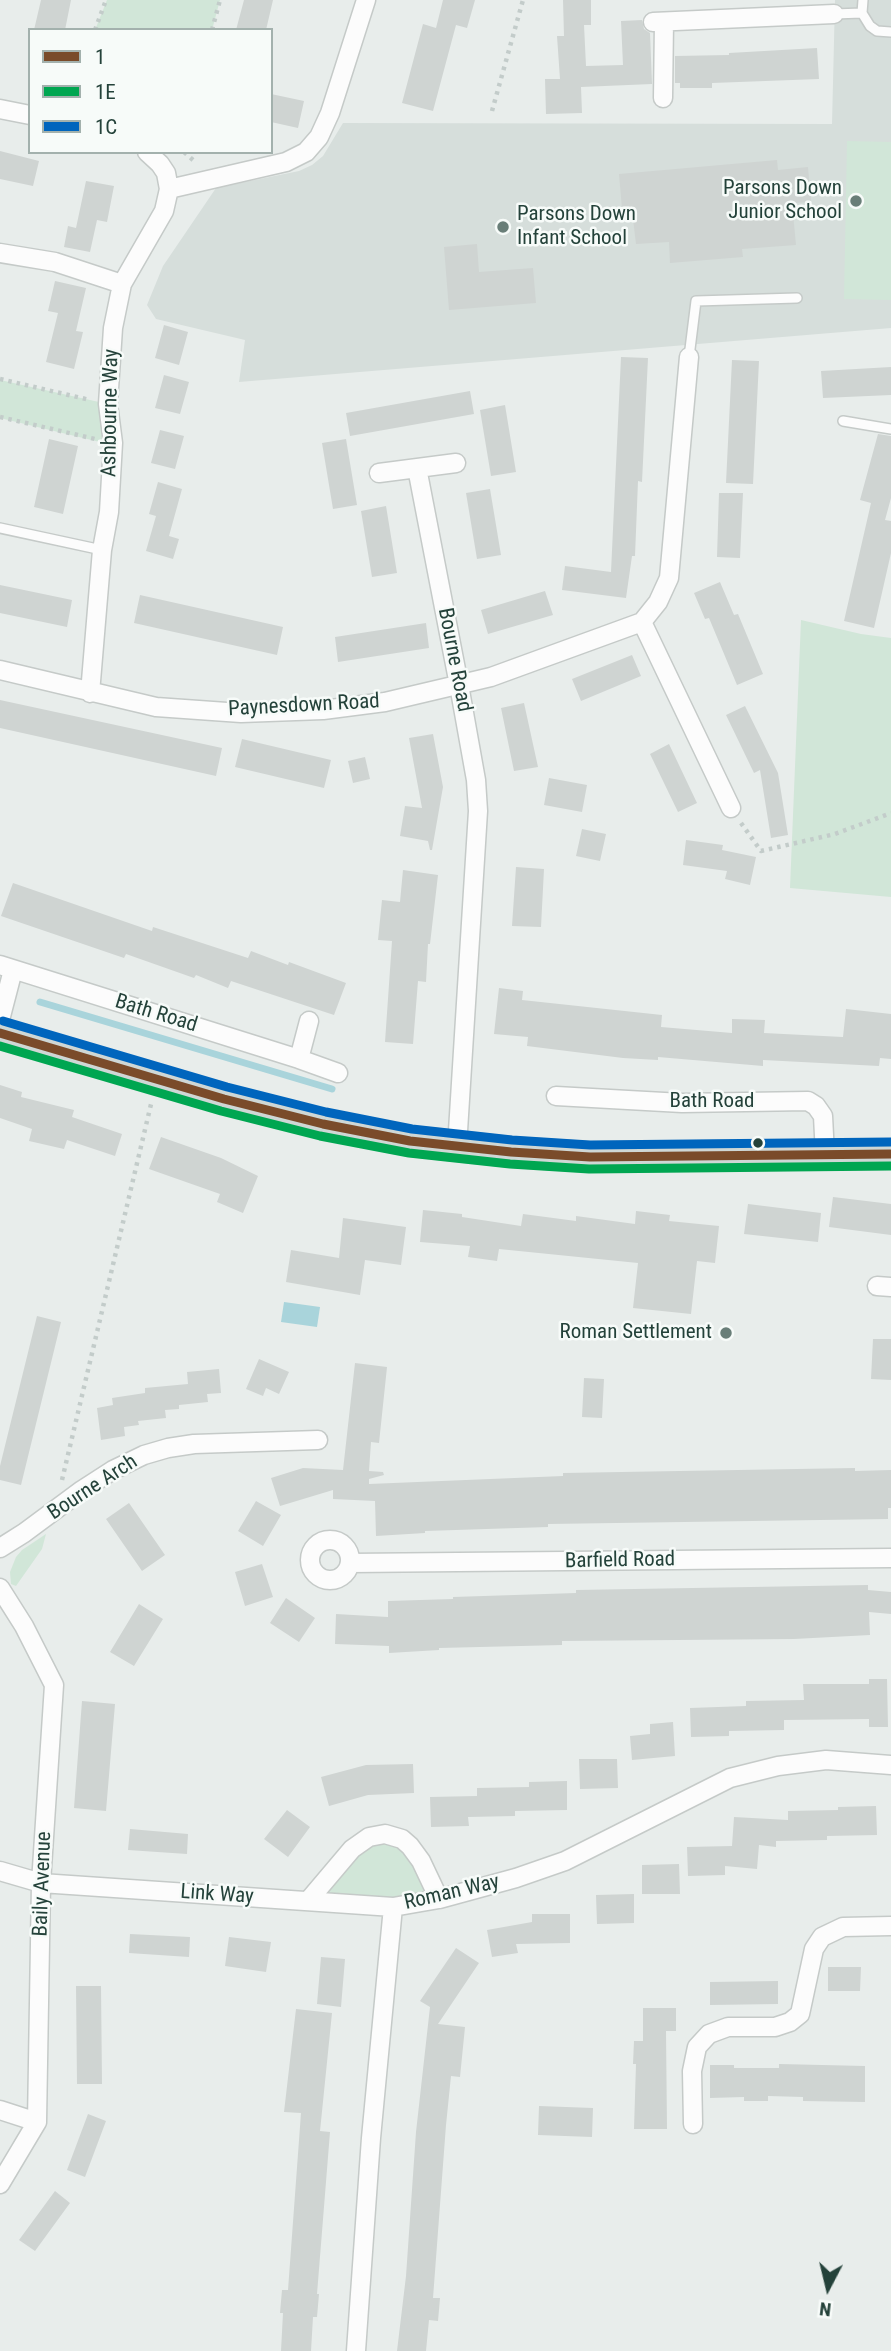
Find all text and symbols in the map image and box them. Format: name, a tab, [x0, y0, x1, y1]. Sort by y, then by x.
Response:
legend	[28, 28, 273, 154]
text: 1	[95, 45, 105, 69]
text: 1E	[95, 80, 116, 104]
text: 1C	[95, 115, 117, 139]
place label: Parsons Down Junior School	[723, 176, 842, 226]
marker: Parsons Down Junior School	[848, 193, 864, 209]
place label: Parsons Down Infant School	[517, 202, 636, 252]
marker: Parsons Down Infant School	[495, 219, 511, 235]
street label: Ashbourne Way	[97, 349, 125, 477]
street label: Bourne Road	[432, 606, 476, 714]
street label: Paynesdown Road	[228, 689, 380, 723]
street label: Bath Road	[112, 990, 200, 1038]
street label: Bath Road	[670, 1089, 754, 1115]
unlabelled marker	[751, 1136, 765, 1150]
place label: Roman Settlement	[560, 1320, 712, 1346]
marker: Roman Settlement	[718, 1325, 734, 1341]
street label: Bourne Arch	[44, 1450, 142, 1526]
street label: Barfield Road	[565, 1547, 675, 1575]
street label: Baily Avenue	[29, 1831, 57, 1937]
street label: Roman Way	[402, 1870, 502, 1916]
street label: Link Way	[179, 1880, 255, 1910]
north arrow	[793, 2253, 863, 2323]
text: N	[818, 2297, 833, 2321]

